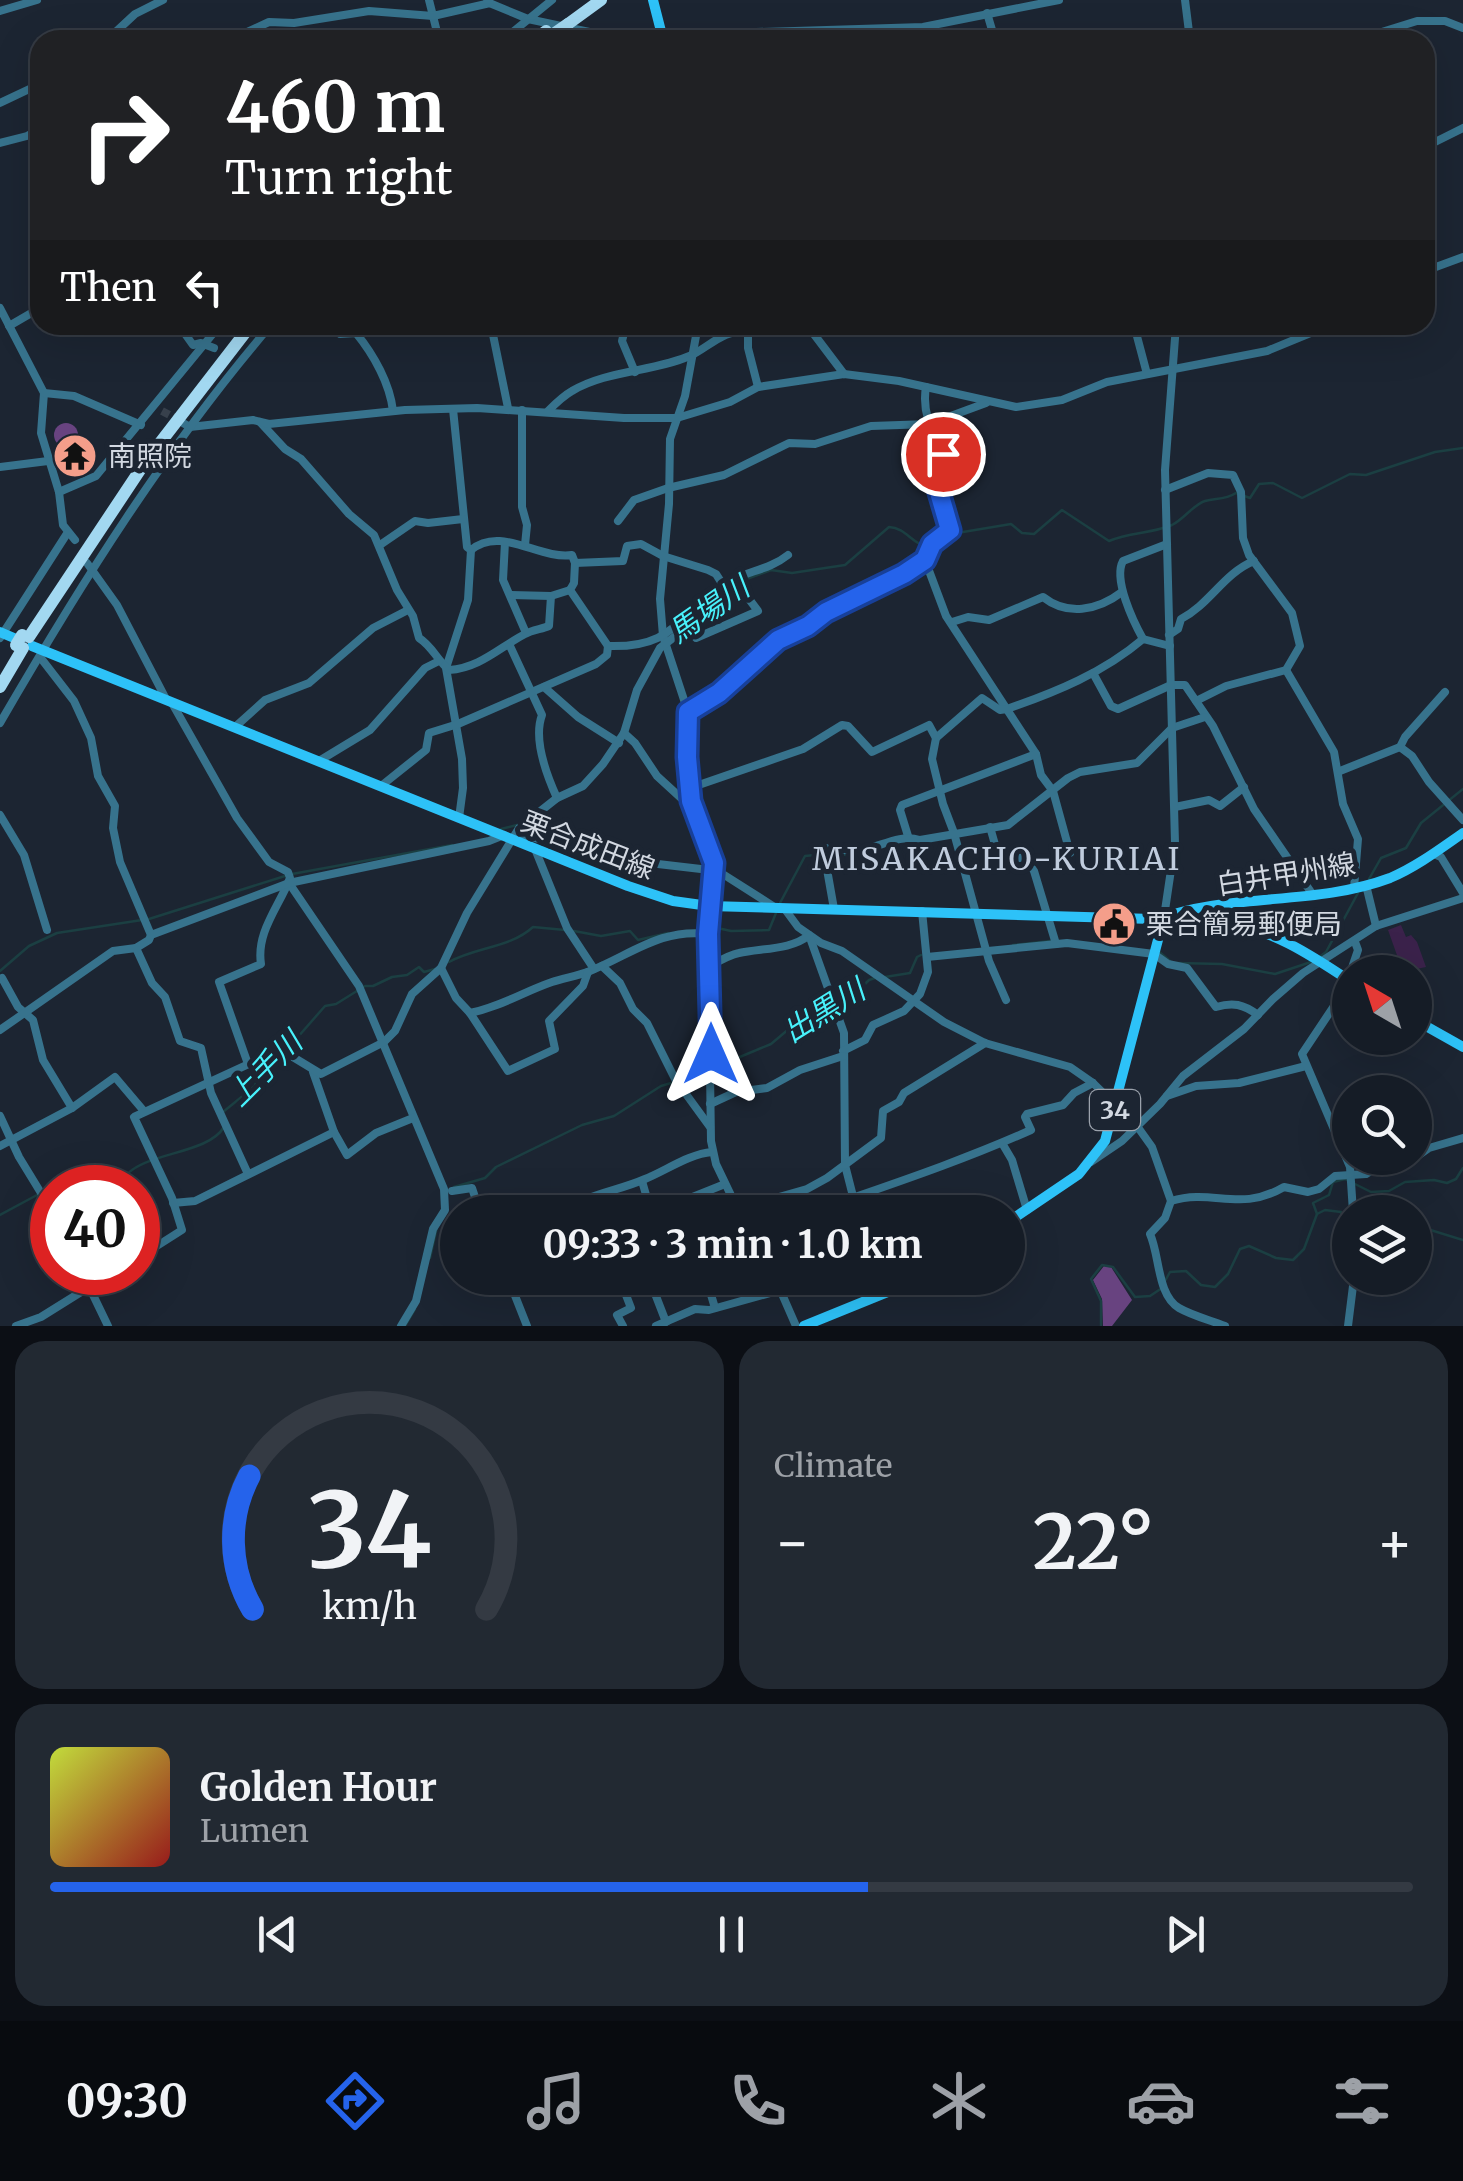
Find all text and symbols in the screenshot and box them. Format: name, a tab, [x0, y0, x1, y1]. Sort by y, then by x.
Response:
text: 460 m	[225, 63, 445, 151]
icon: right	[60, 70, 190, 200]
text: Turn right	[225, 150, 453, 206]
icon: left	[177, 260, 232, 315]
text: Then	[60, 264, 157, 311]
pin	[901, 412, 986, 497]
icon: arrive	[916, 427, 971, 482]
temple icon: 南照院	[52, 433, 98, 479]
place label: 南照院	[108, 438, 192, 474]
water label: 馬場川	[661, 566, 759, 651]
street label: 栗合成田線	[516, 803, 660, 887]
district label: MISAKACHO-KURIAI	[812, 839, 1182, 879]
street label: 白井甲州線	[1214, 845, 1358, 903]
public building icon: 栗合簡易郵便局	[1091, 901, 1137, 947]
place label: 栗合簡易郵便局	[1146, 906, 1342, 942]
north arrow	[1332, 955, 1432, 1055]
map controls	[1332, 955, 1432, 1295]
water label: 出黒川	[775, 969, 874, 1050]
position arrow	[659, 1002, 763, 1106]
water label: 上手川	[219, 1021, 312, 1114]
button: search	[1332, 1075, 1432, 1175]
road number: 34	[1090, 1090, 1140, 1130]
speed limit sign: 40	[30, 1165, 160, 1295]
button: layers	[1332, 1195, 1432, 1295]
text: 09:33 · 3 min · 1.0 km	[543, 1221, 922, 1268]
text: Climate	[774, 1446, 892, 1486]
text: 34	[307, 1465, 432, 1595]
text: 22°	[1033, 1495, 1154, 1589]
text: −	[774, 1508, 811, 1577]
text: +	[1376, 1508, 1413, 1577]
text: km/h	[322, 1584, 417, 1629]
text: Golden Hour	[200, 1764, 437, 1811]
text: Lumen	[200, 1811, 309, 1851]
icon: previous	[250, 1907, 305, 1962]
icon: pause	[704, 1907, 759, 1962]
icon: next	[1158, 1907, 1213, 1962]
icon: directions	[320, 2066, 390, 2136]
icon: music	[521, 2066, 591, 2136]
icon: phone	[723, 2066, 793, 2136]
icon: climate	[924, 2066, 994, 2136]
icon: car	[1126, 2066, 1196, 2136]
icon: filters	[1327, 2066, 1397, 2136]
text: 09:30	[66, 2073, 188, 2129]

